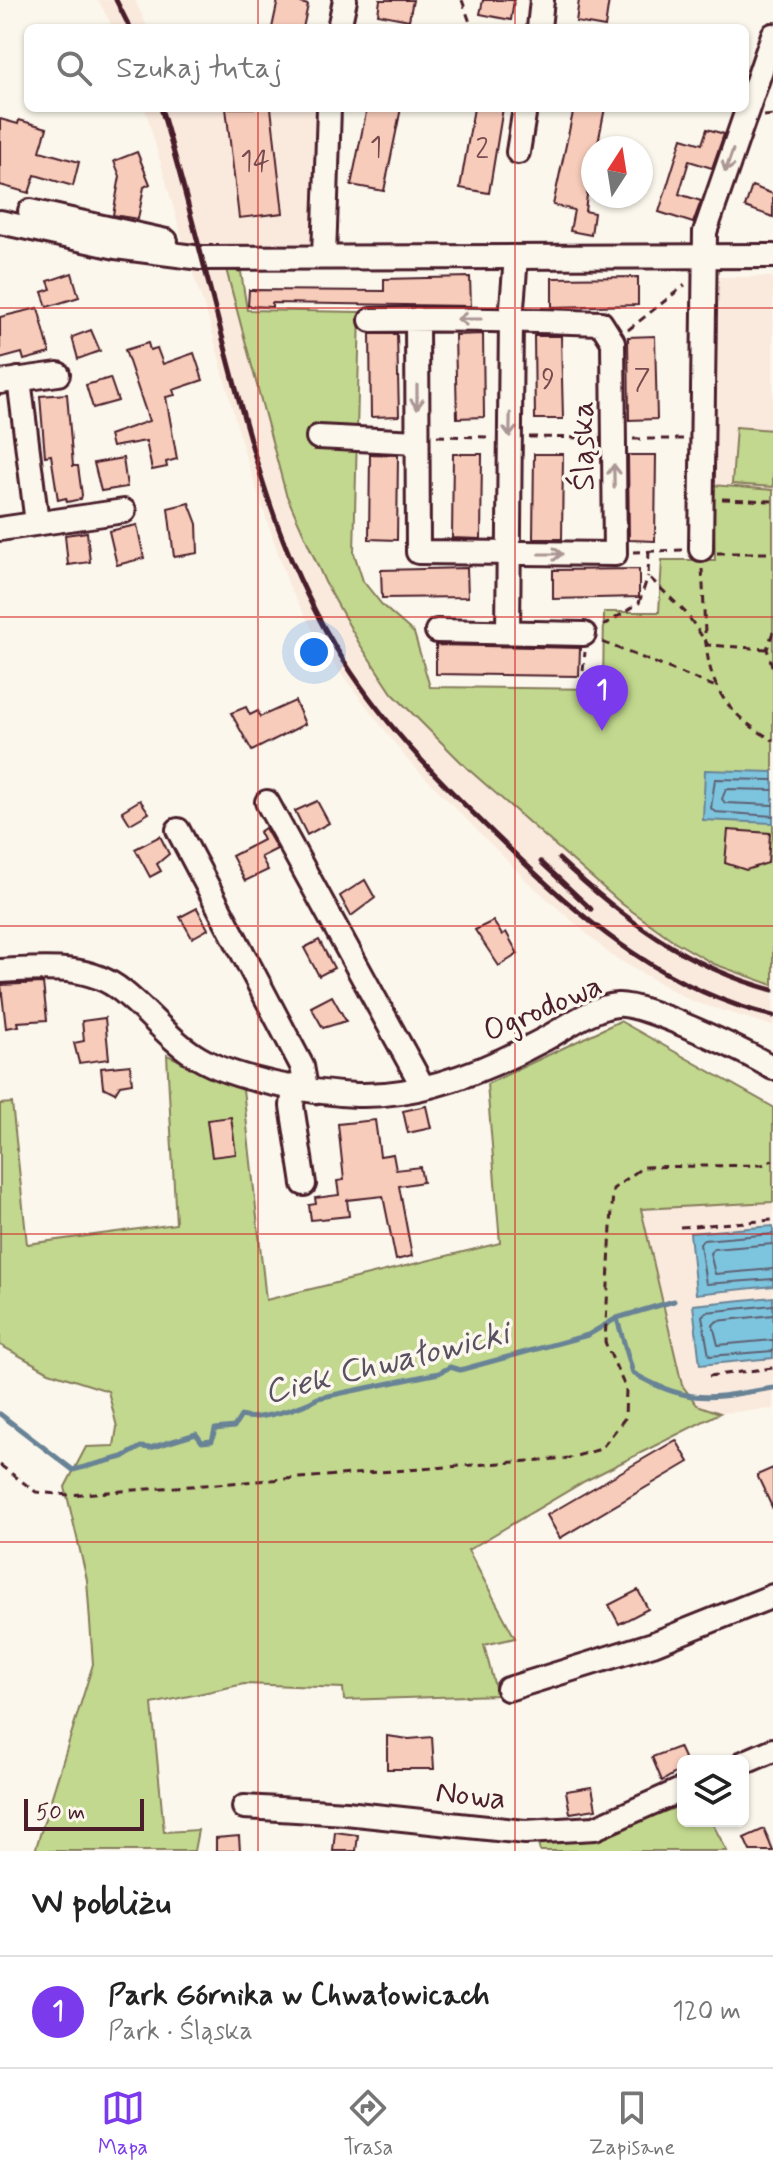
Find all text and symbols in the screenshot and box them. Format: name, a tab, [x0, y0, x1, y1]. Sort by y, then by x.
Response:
search box	[24, 24, 749, 112]
icon: search	[52, 46, 96, 90]
text: Szukaj tutaj	[116, 49, 282, 88]
house number: 1	[370, 130, 382, 167]
house number: 2	[475, 132, 489, 169]
north arrow	[581, 136, 653, 208]
house number: 14	[240, 144, 270, 181]
one-way arrow	[720, 148, 735, 173]
one-way arrow	[456, 311, 483, 327]
house number: 9	[541, 362, 555, 399]
house number: 7	[634, 362, 651, 399]
one-way arrow	[409, 383, 425, 410]
street label: Śląska	[562, 401, 606, 491]
one-way arrow	[502, 411, 518, 438]
one-way arrow	[607, 463, 622, 490]
one-way arrow	[537, 546, 564, 562]
your location	[294, 632, 334, 672]
pin: 1	[576, 665, 628, 731]
street label: Ogrodowa	[477, 965, 609, 1053]
water label: Ciek Chwałowicki	[259, 1310, 518, 1416]
map controls	[677, 1755, 749, 1827]
button: layers	[677, 1755, 749, 1827]
street label: Nowa	[434, 1771, 508, 1821]
scale bar	[24, 1795, 144, 1831]
text: 50 m	[36, 1799, 85, 1827]
text: W pobliżu	[32, 1881, 171, 1926]
text: Park Górnika w Chwałowicach	[108, 1976, 490, 2015]
text: 1	[52, 1995, 64, 2029]
text: 120 m	[672, 1995, 741, 2029]
text: Park · Śląska	[108, 2015, 253, 2049]
tab: Mapa	[98, 2086, 148, 2162]
tab: Trasa	[344, 2086, 393, 2162]
tab: Zapisane	[589, 2086, 675, 2162]

